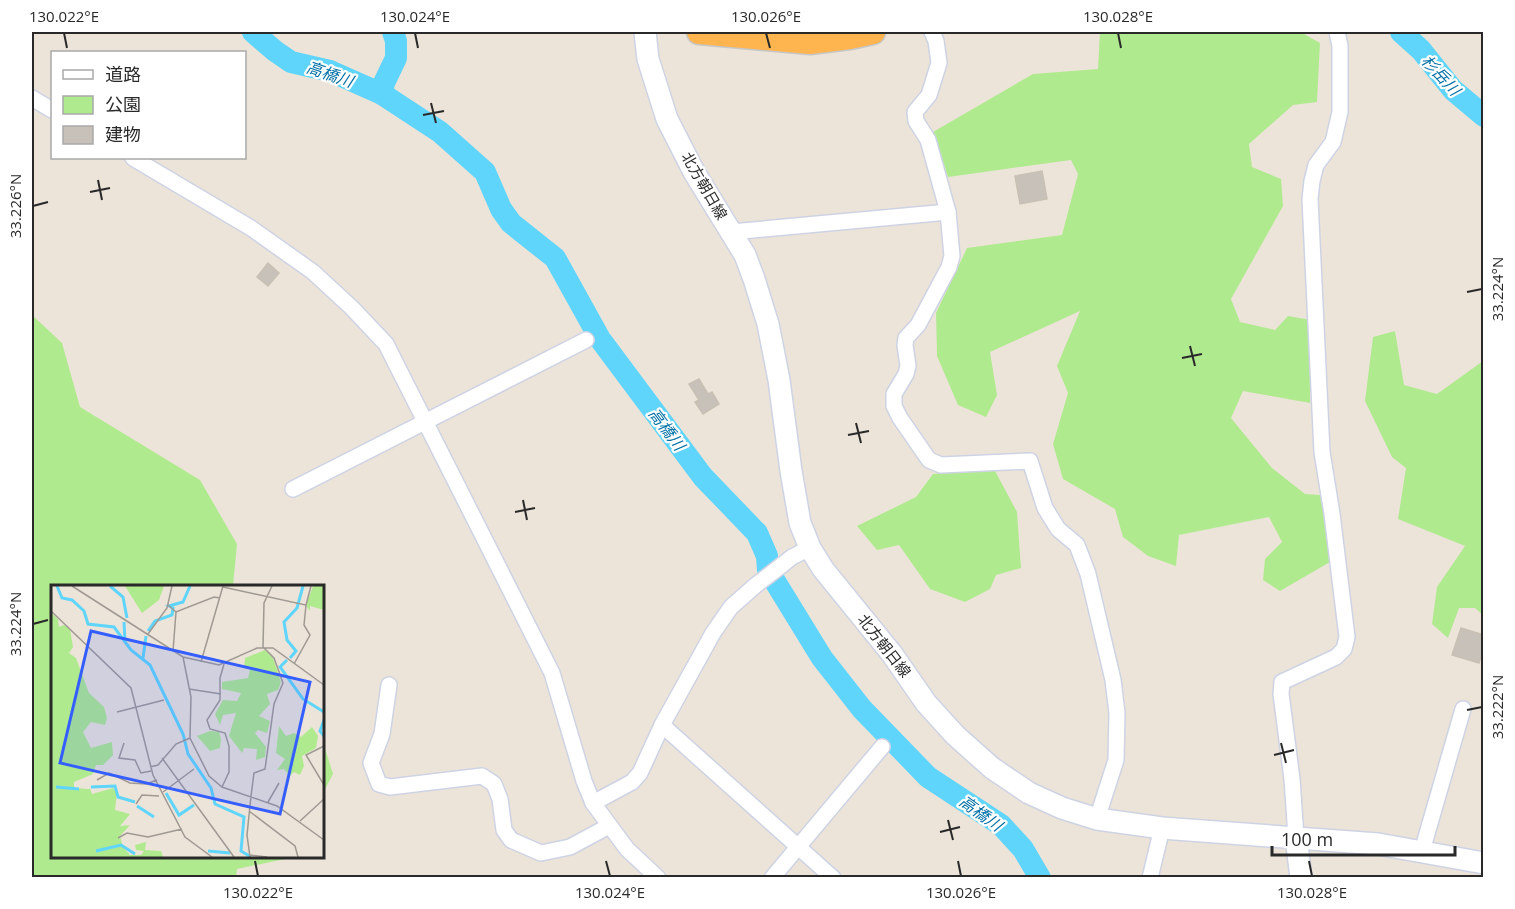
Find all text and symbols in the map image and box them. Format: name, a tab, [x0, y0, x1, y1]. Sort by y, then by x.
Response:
text: 130.022°E	[29, 6, 99, 26]
text: 130.024°E	[380, 6, 450, 26]
text: 130.026°E	[731, 6, 801, 26]
text: 130.028°E	[1083, 6, 1153, 26]
water label: 杉岳川	[1417, 50, 1467, 102]
legend	[51, 51, 246, 159]
water label: 高橋川	[304, 56, 358, 93]
text: 道路	[105, 62, 141, 86]
text: 公園	[105, 92, 141, 116]
text: 建物	[105, 122, 141, 146]
street label: 北方朝日線	[677, 148, 732, 223]
text: 33.226°N	[5, 174, 25, 238]
text: 33.224°N	[1487, 257, 1507, 321]
water label: 高橋川	[644, 403, 691, 456]
inset map	[51, 585, 324, 858]
text: 33.224°N	[5, 592, 25, 656]
street label: 北方朝日線	[854, 610, 916, 681]
text: 33.222°N	[1487, 675, 1507, 739]
water label: 高橋川	[955, 790, 1008, 837]
scale bar	[1272, 819, 1455, 857]
text: 100 m	[1281, 827, 1333, 851]
text: 130.022°E	[223, 882, 293, 902]
text: 130.024°E	[575, 882, 645, 902]
text: 130.026°E	[926, 882, 996, 902]
text: 130.028°E	[1277, 882, 1347, 902]

